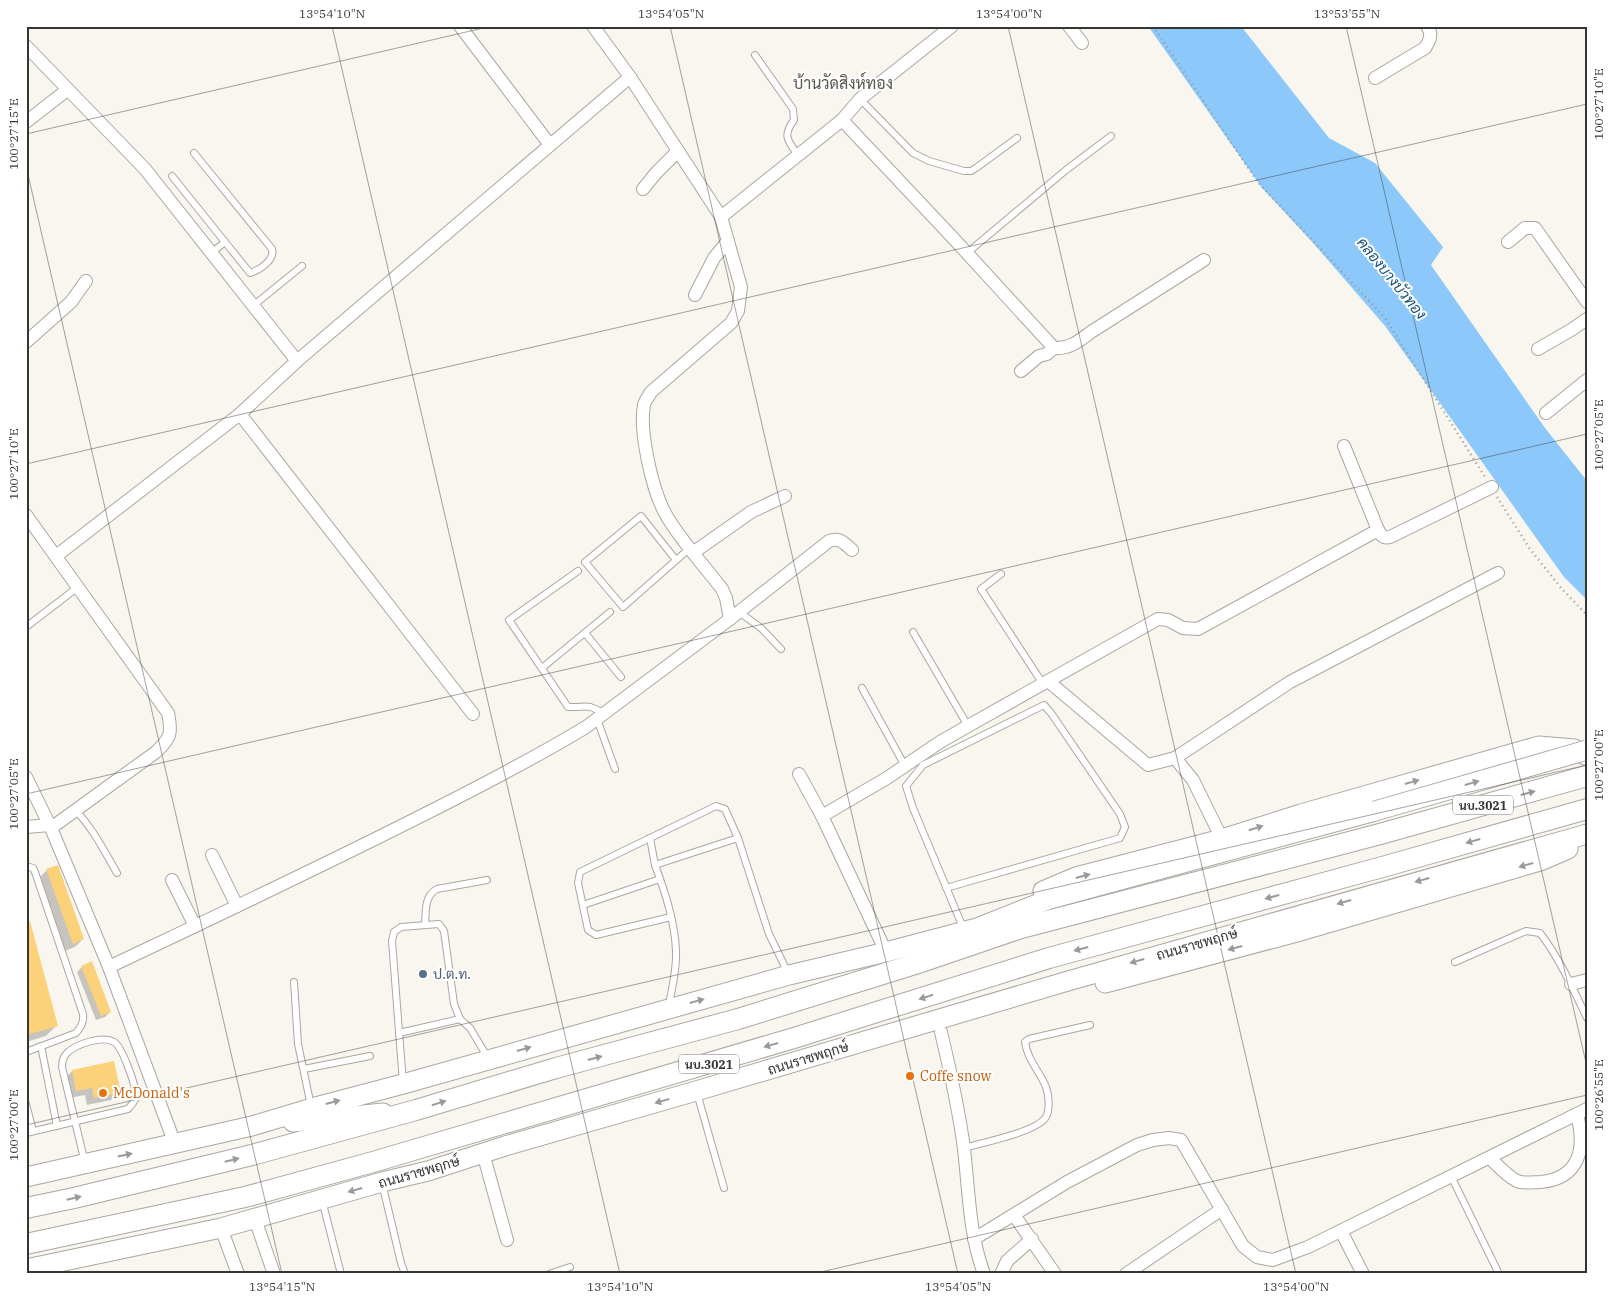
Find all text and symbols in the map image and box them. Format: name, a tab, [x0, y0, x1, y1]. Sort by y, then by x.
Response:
text: 13°54'10"N	[299, 6, 365, 21]
text: 13°54'05"N	[638, 6, 704, 21]
text: 13°54'00"N	[976, 6, 1042, 21]
text: 13°53'55"N	[1314, 6, 1380, 21]
text: 100°27'10"E	[1591, 68, 1606, 140]
district label: บ้านวัดสิงห์ทอง	[793, 71, 893, 93]
text: 100°27'15"E	[6, 98, 21, 170]
water label: คลองบางบัวทอง	[1353, 233, 1431, 323]
text: 100°27'05"E	[1591, 399, 1606, 471]
text: 100°27'10"E	[6, 428, 21, 500]
text: 100°27'00"E	[1591, 729, 1606, 801]
text: 100°27'05"E	[6, 758, 21, 830]
one-way arrow	[1404, 778, 1419, 786]
one-way arrow	[1464, 779, 1479, 787]
one-way arrow	[1521, 788, 1536, 796]
road number: นบ.3021	[1453, 796, 1513, 814]
one-way arrow	[1249, 824, 1264, 832]
one-way arrow	[1465, 838, 1480, 846]
one-way arrow	[1518, 861, 1534, 869]
one-way arrow	[1075, 872, 1090, 880]
one-way arrow	[1414, 876, 1429, 884]
one-way arrow	[1264, 893, 1279, 901]
one-way arrow	[1336, 898, 1351, 906]
street label: ถนนราชพฤกษ์	[1154, 924, 1240, 964]
one-way arrow	[1074, 945, 1089, 953]
one-way arrow	[1228, 945, 1243, 953]
one-way arrow	[1130, 957, 1145, 965]
place label: ป.ต.ท.	[433, 965, 471, 983]
marker: ป.ต.ท.	[417, 968, 429, 980]
one-way arrow	[918, 993, 933, 1001]
one-way arrow	[690, 996, 705, 1004]
street label: ถนนราชพฤกษ์	[765, 1037, 851, 1079]
one-way arrow	[763, 1042, 778, 1050]
one-way arrow	[516, 1045, 531, 1053]
one-way arrow	[588, 1053, 603, 1061]
road number: นบ.3021	[679, 1054, 739, 1074]
text: 100°26'55"E	[1591, 1059, 1606, 1131]
place label: Coffe snow	[920, 1067, 992, 1085]
marker: Coffe snow	[904, 1070, 916, 1082]
place label: McDonald's	[113, 1084, 190, 1102]
marker: McDonald's	[97, 1087, 109, 1099]
text: 100°27'00"E	[6, 1089, 21, 1161]
one-way arrow	[326, 1098, 341, 1106]
one-way arrow	[655, 1098, 670, 1106]
one-way arrow	[432, 1099, 447, 1107]
one-way arrow	[118, 1151, 133, 1159]
street label: ถนนราชพฤกษ์	[376, 1152, 462, 1192]
one-way arrow	[224, 1156, 239, 1164]
one-way arrow	[347, 1187, 362, 1195]
one-way arrow	[66, 1194, 82, 1202]
text: 13°54'15"N	[249, 1279, 315, 1294]
text: 13°54'10"N	[587, 1279, 653, 1294]
text: 13°54'05"N	[925, 1279, 991, 1294]
text: 13°54'00"N	[1263, 1279, 1329, 1294]

